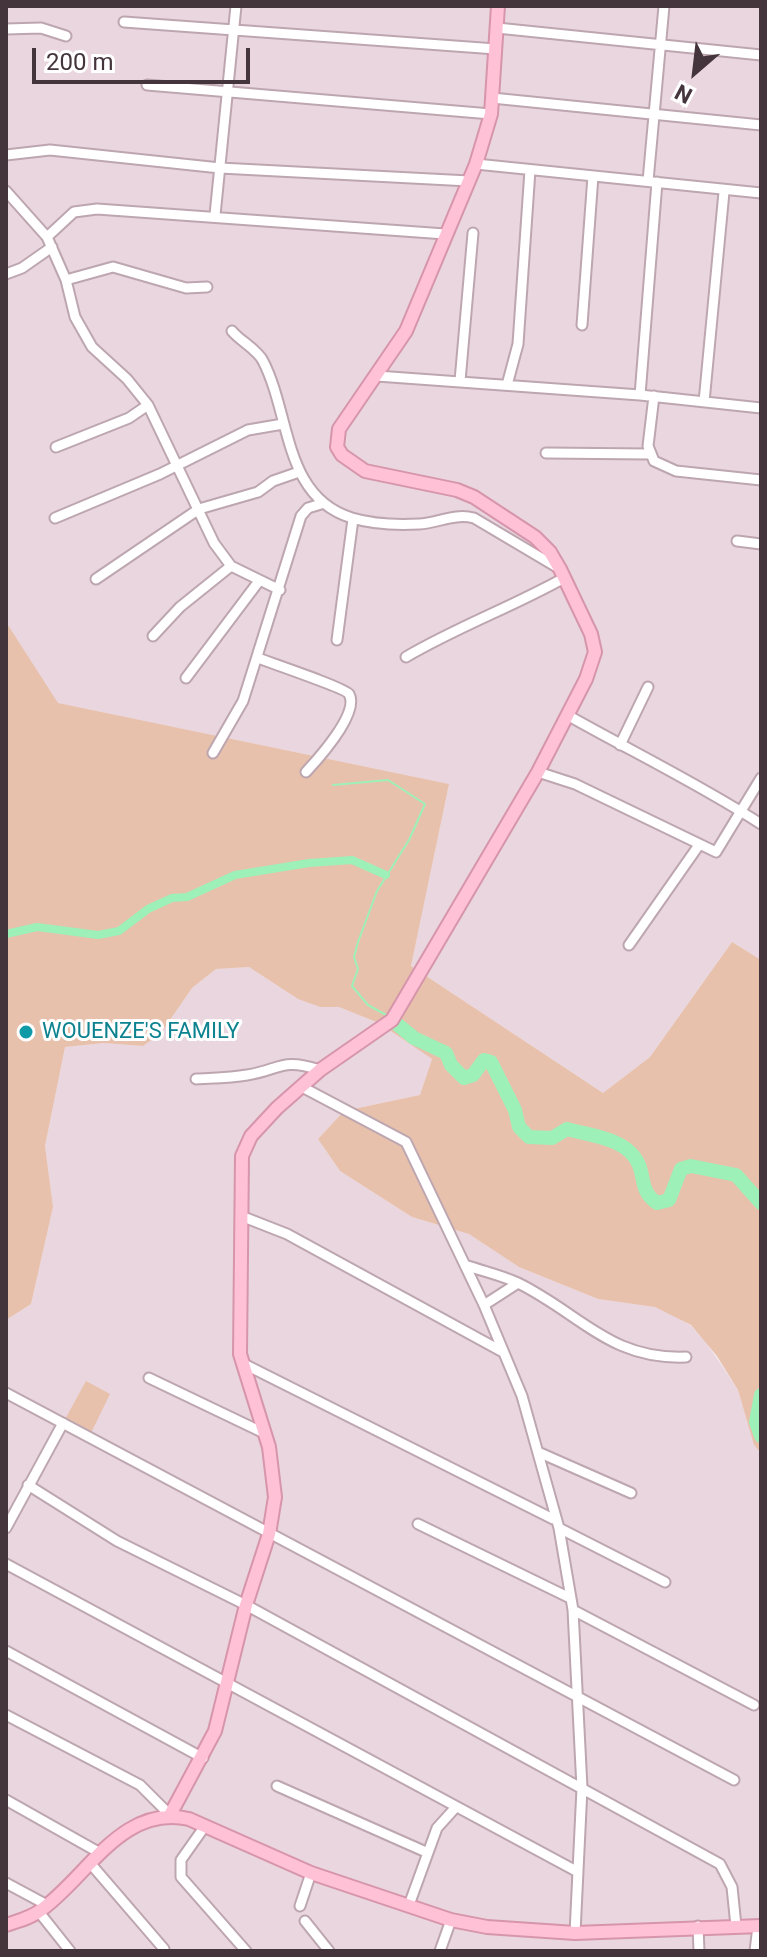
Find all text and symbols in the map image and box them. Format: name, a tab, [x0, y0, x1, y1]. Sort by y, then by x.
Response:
scale bar	[36, 32, 254, 82]
north arrow	[655, 32, 735, 112]
text: 200 m	[46, 48, 113, 76]
text: N	[671, 79, 696, 108]
place label: WOUENZE'S FAMILY	[42, 1019, 240, 1045]
marker: WOUENZE'S FAMILY	[17, 1023, 35, 1041]

